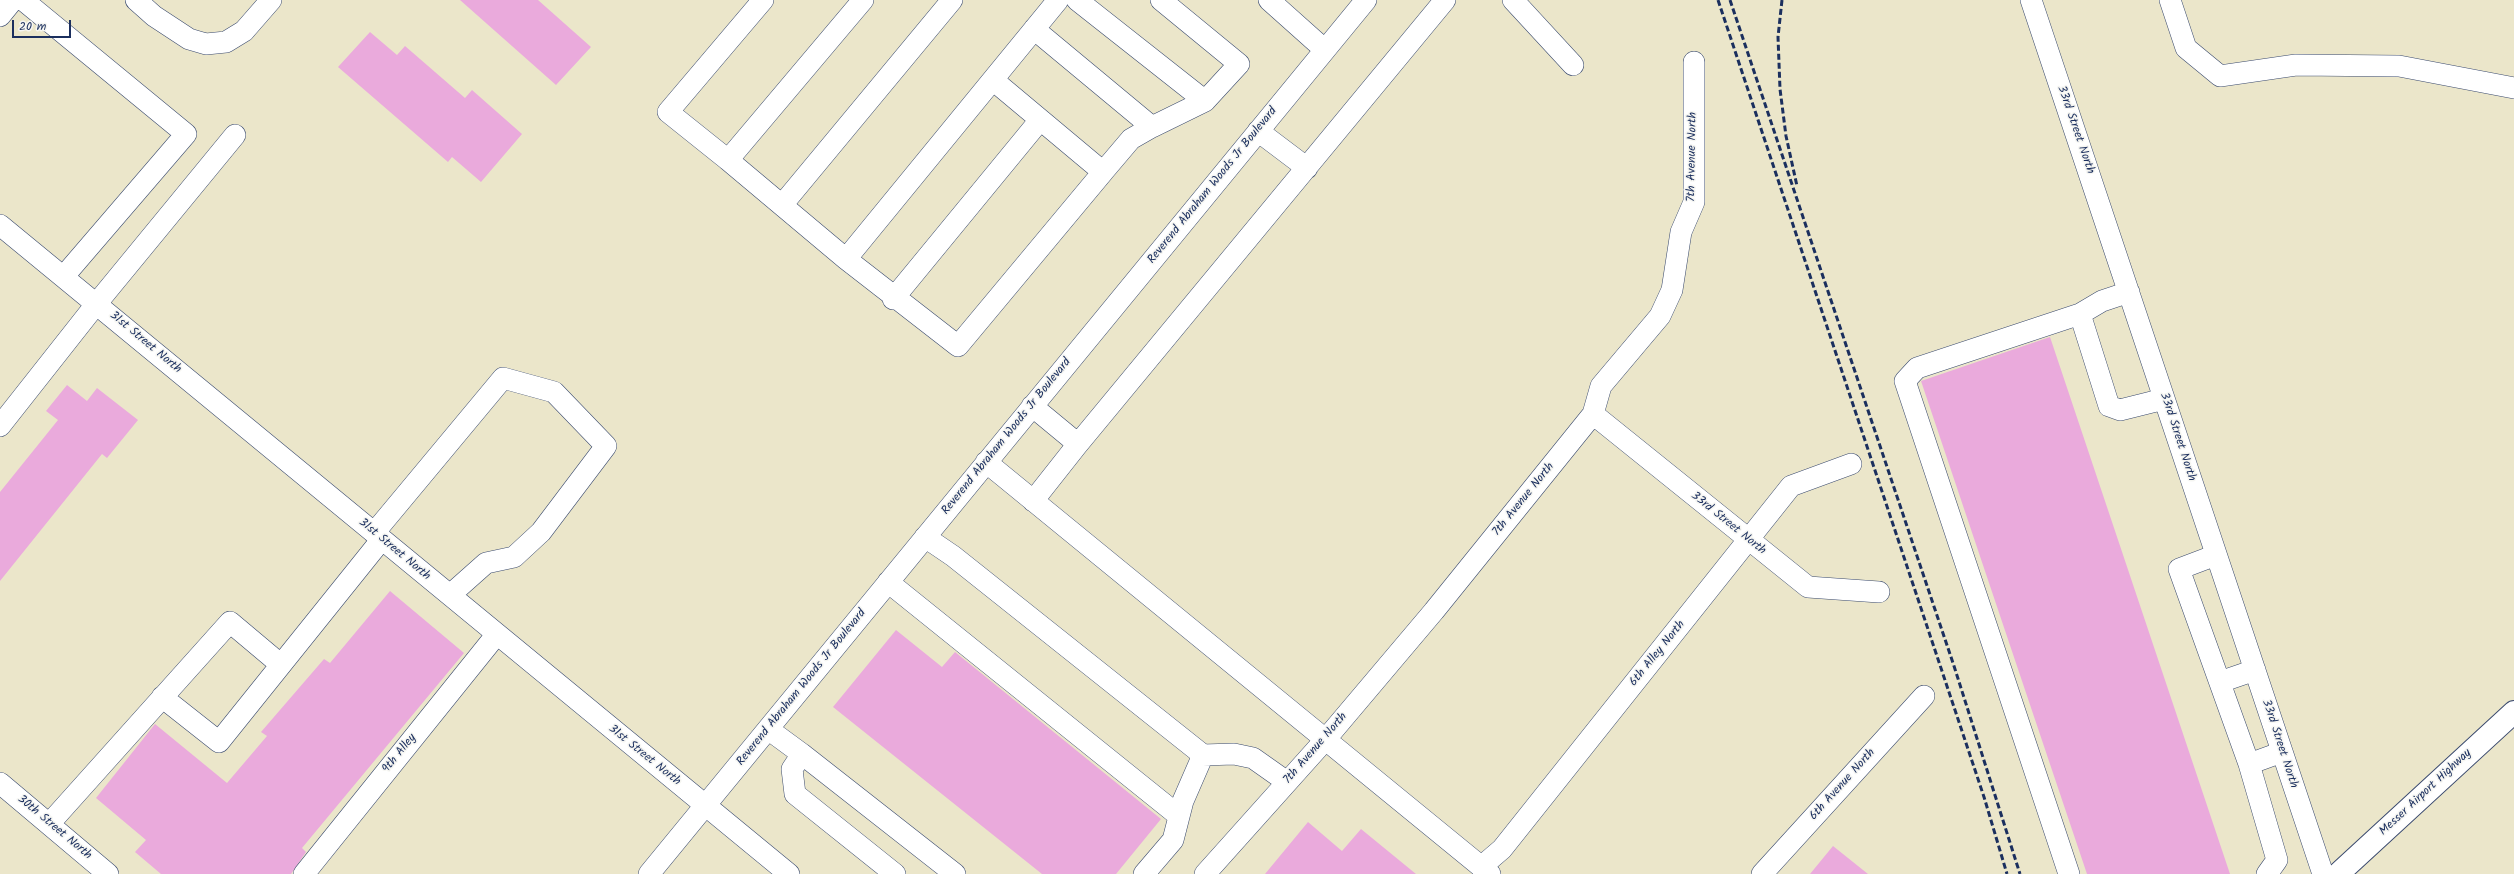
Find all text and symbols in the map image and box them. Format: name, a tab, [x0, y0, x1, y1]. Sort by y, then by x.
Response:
scale bar	[14, 12, 73, 38]
text: 20 m	[19, 17, 46, 36]
street label: 33rd Street North	[2053, 84, 2097, 176]
street label: Reverend Abraham Woods Jr Boulevard	[1145, 105, 1281, 267]
street label: 7th Avenue North	[1685, 112, 1701, 202]
street label: 31st Street North	[106, 309, 184, 377]
street label: Reverend Abraham Woods Jr Boulevard	[939, 356, 1075, 518]
street label: 33rd Street North	[2156, 391, 2198, 483]
street label: 7th Avenue North	[1490, 460, 1558, 540]
street label: 33rd Street North	[1688, 489, 1768, 559]
street label: 31st Street North	[355, 516, 433, 584]
street label: Reverend Abraham Woods Jr Boulevard	[734, 607, 870, 769]
street label: 6th Alley North	[1627, 618, 1689, 690]
street label: 33rd Street North	[2258, 698, 2300, 790]
street label: 7th Avenue North	[1281, 710, 1351, 788]
street label: 31st Street North	[605, 722, 683, 790]
street label: 9th Alley	[380, 732, 420, 776]
street label: 6th Avenue North	[1807, 746, 1879, 824]
street label: Messer Airport Highway	[2377, 747, 2475, 839]
street label: 30th Street North	[14, 793, 94, 863]

